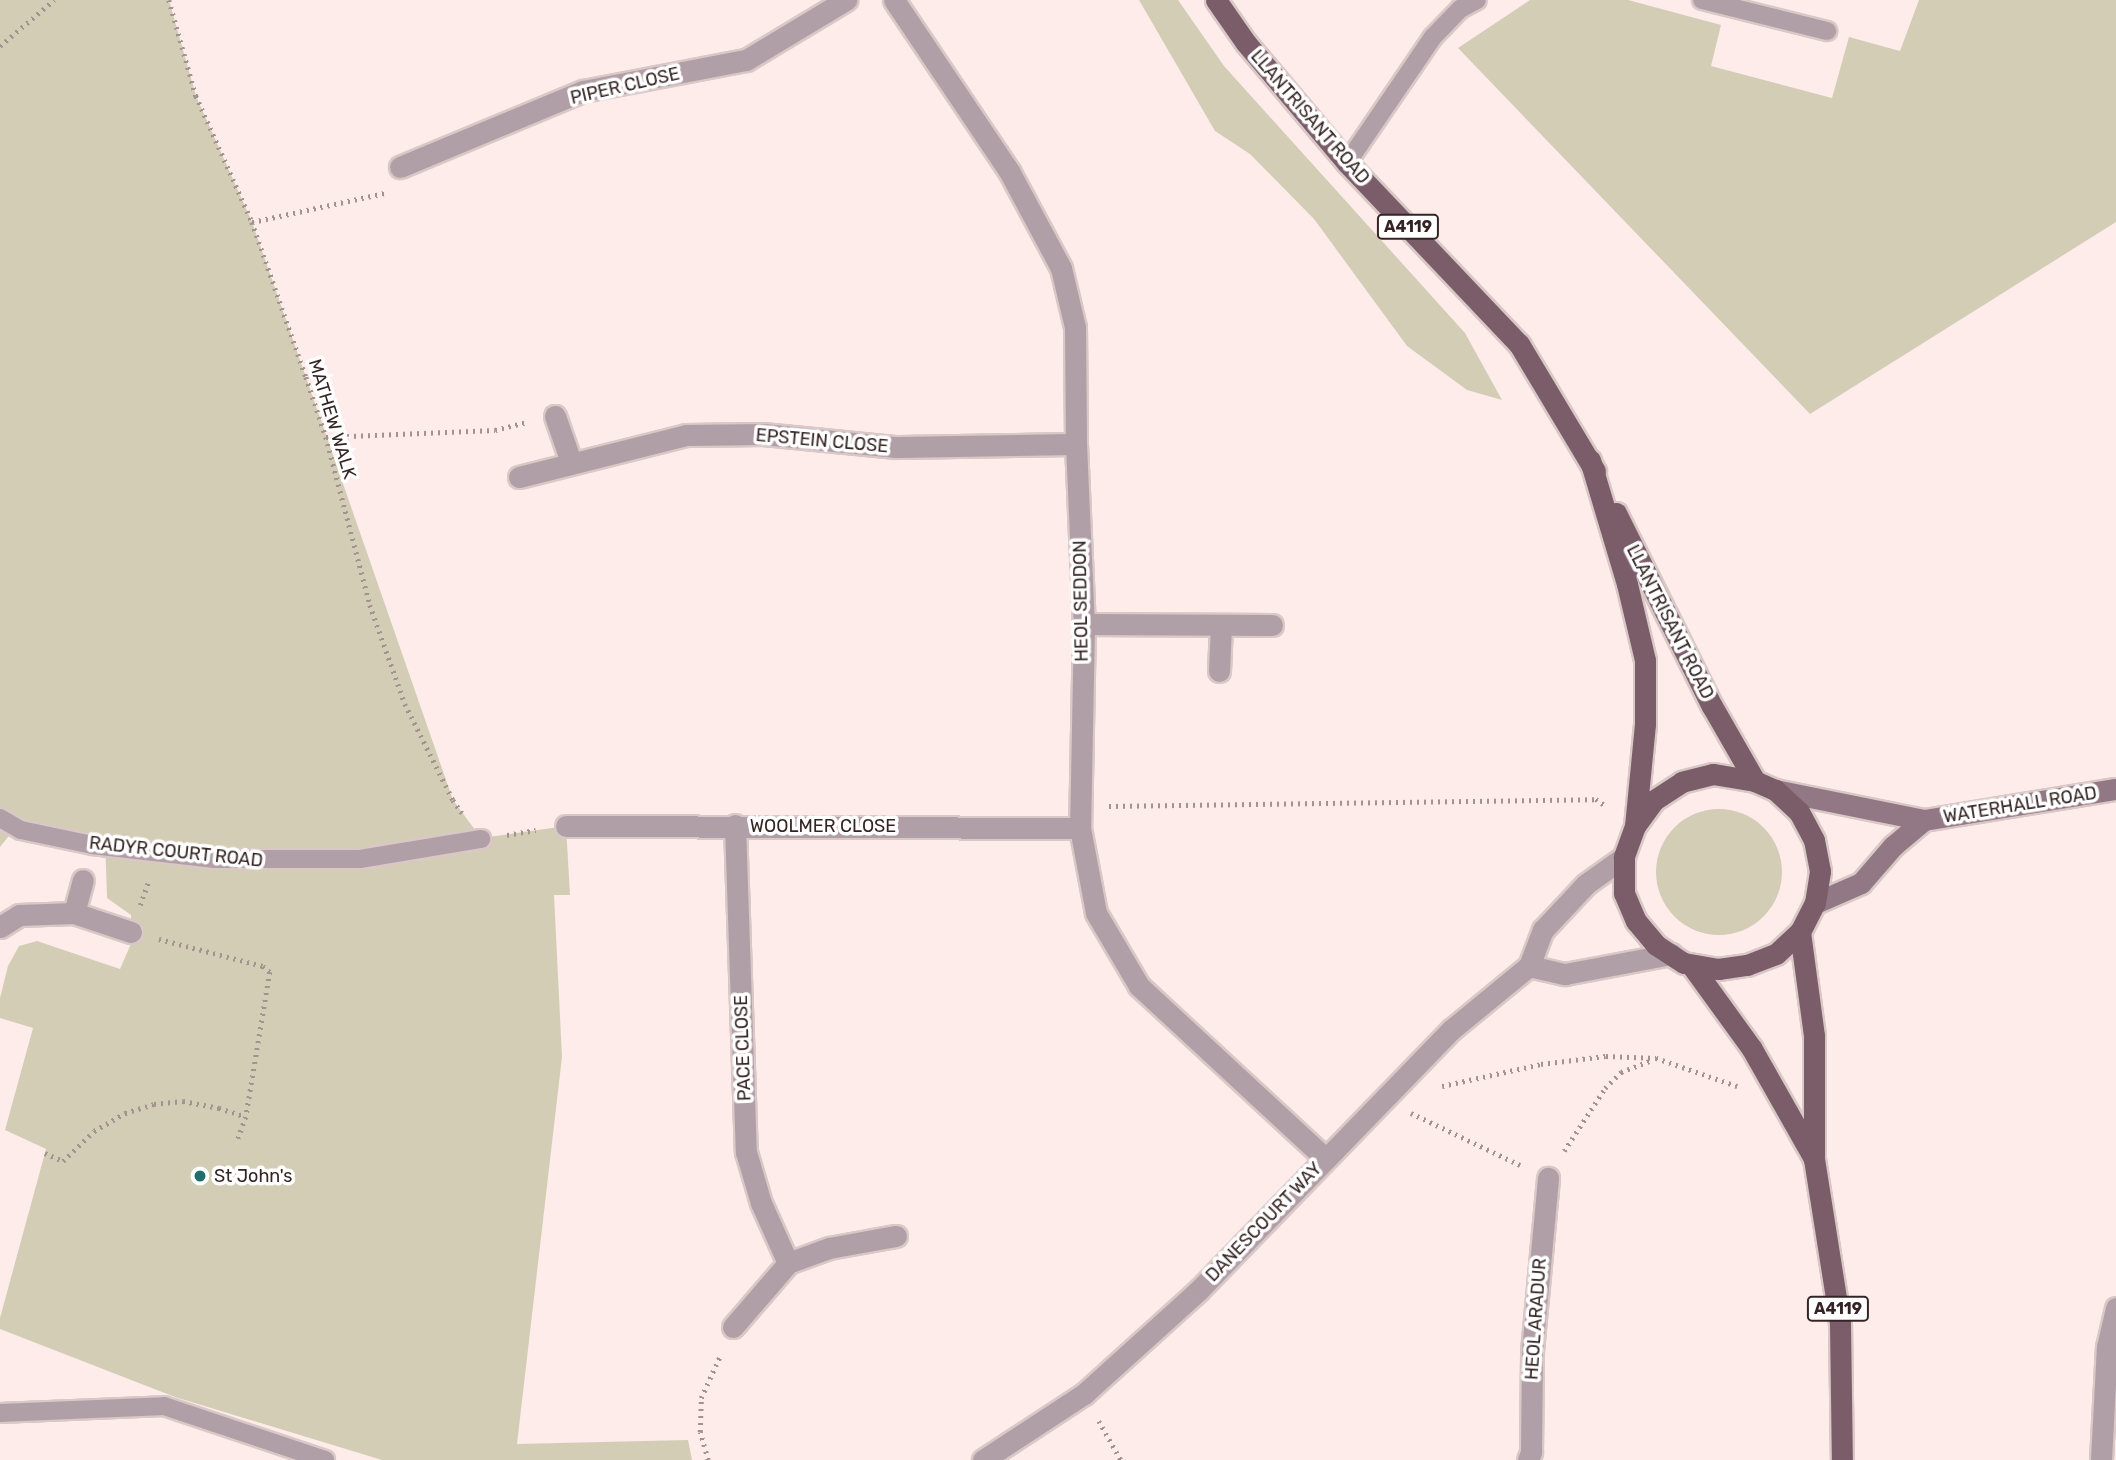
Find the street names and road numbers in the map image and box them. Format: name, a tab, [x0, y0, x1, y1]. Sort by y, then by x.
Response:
street label: LLANTRISANT ROAD	[1246, 46, 1374, 188]
street label: PIPER CLOSE	[568, 63, 682, 109]
road number: A4119	[1376, 215, 1440, 240]
street label: MATHEW WALK	[303, 356, 361, 482]
street label: EPSTEIN CLOSE	[755, 424, 889, 458]
street label: HEOL SEDDON	[1069, 540, 1093, 662]
street label: LLANTRISANT ROAD	[1622, 541, 1718, 703]
street label: WATERHALL ROAD	[1941, 782, 2099, 828]
street label: WOOLMER CLOSE	[750, 815, 896, 837]
street label: RADYR COURT ROAD	[88, 832, 264, 872]
street label: PACE CLOSE	[730, 995, 756, 1101]
street label: DANESCOURT WAY	[1201, 1158, 1327, 1286]
street label: HEOL ARADUR	[1521, 1257, 1551, 1381]
road number: A4119	[1806, 1296, 1870, 1322]

